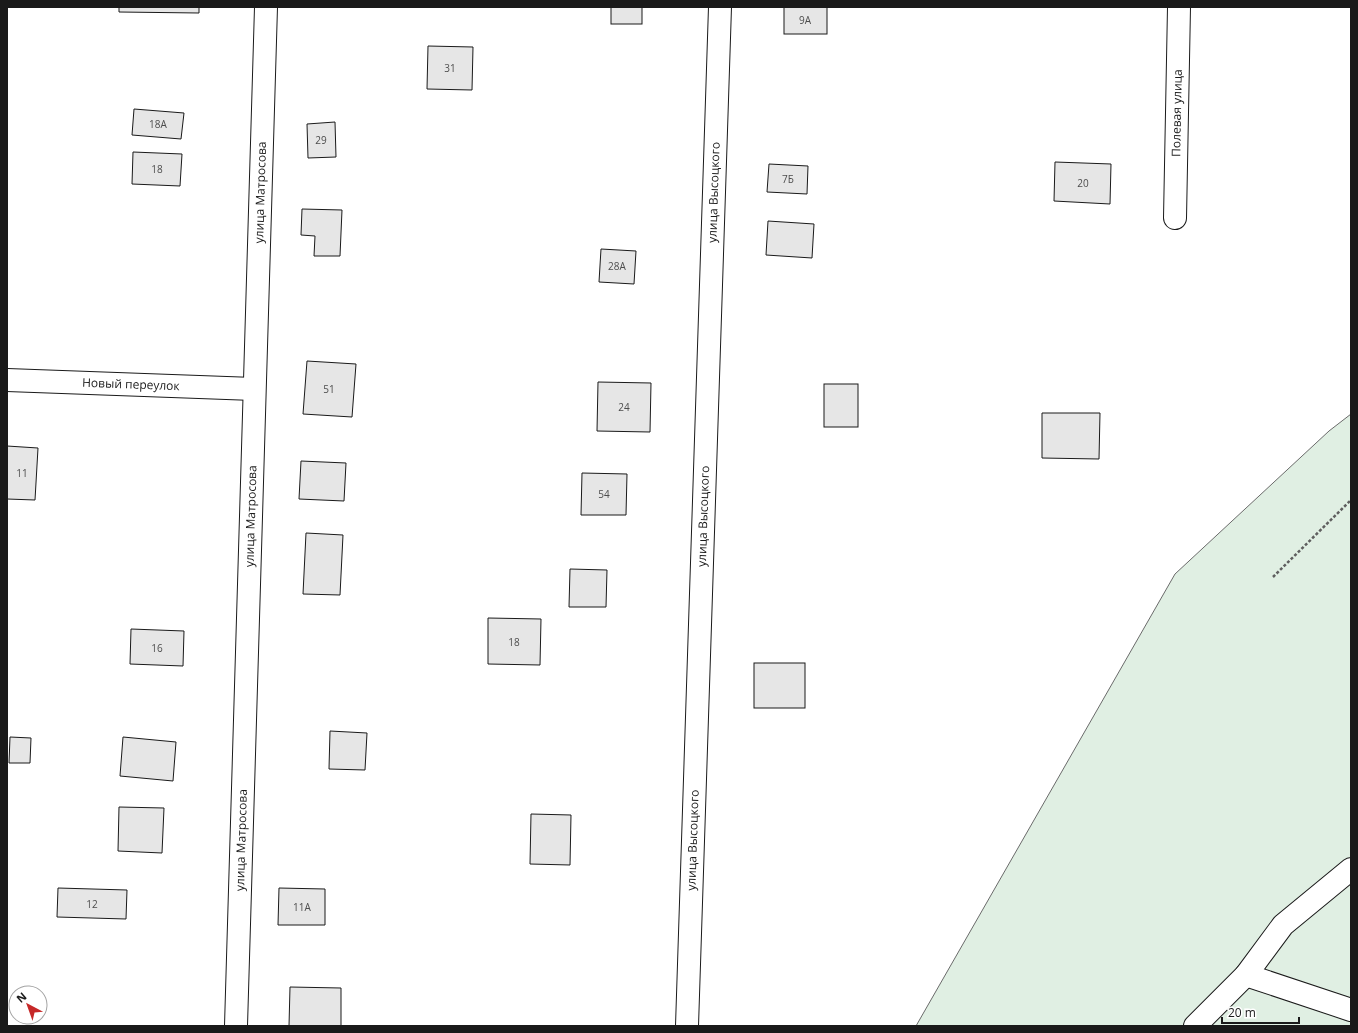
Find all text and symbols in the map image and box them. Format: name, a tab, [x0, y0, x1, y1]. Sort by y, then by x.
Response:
house number: 9А	[799, 13, 812, 27]
house number: 31	[444, 61, 456, 75]
street label: Полевая улица	[1167, 69, 1186, 157]
house number: 18А	[149, 117, 168, 131]
house number: 29	[315, 133, 327, 147]
street label: улица Матросова	[250, 141, 270, 244]
street label: улица Высоцкого	[703, 142, 724, 243]
house number: 18	[151, 162, 163, 176]
house number: 7Б	[782, 172, 794, 186]
house number: 20	[1077, 176, 1089, 190]
house number: 28А	[608, 259, 627, 273]
street label: Новый переулок	[82, 374, 181, 394]
house number: 51	[323, 382, 335, 396]
house number: 24	[618, 400, 630, 414]
street label: улица Матросова	[241, 465, 261, 567]
street label: улица Высоцкого	[693, 465, 713, 567]
house number: 11	[16, 466, 28, 480]
house number: 54	[598, 487, 610, 501]
house number: 18	[508, 635, 520, 649]
house number: 16	[151, 641, 163, 655]
street label: улица Матросова	[231, 789, 251, 891]
street label: улица Высоцкого	[682, 789, 703, 891]
house number: 12	[86, 897, 98, 911]
house number: 11А	[293, 900, 312, 914]
north arrow	[8, 985, 48, 1025]
text: N	[13, 988, 29, 1006]
scale bar	[1222, 999, 1299, 1025]
text: 20 m	[1228, 1004, 1256, 1021]

